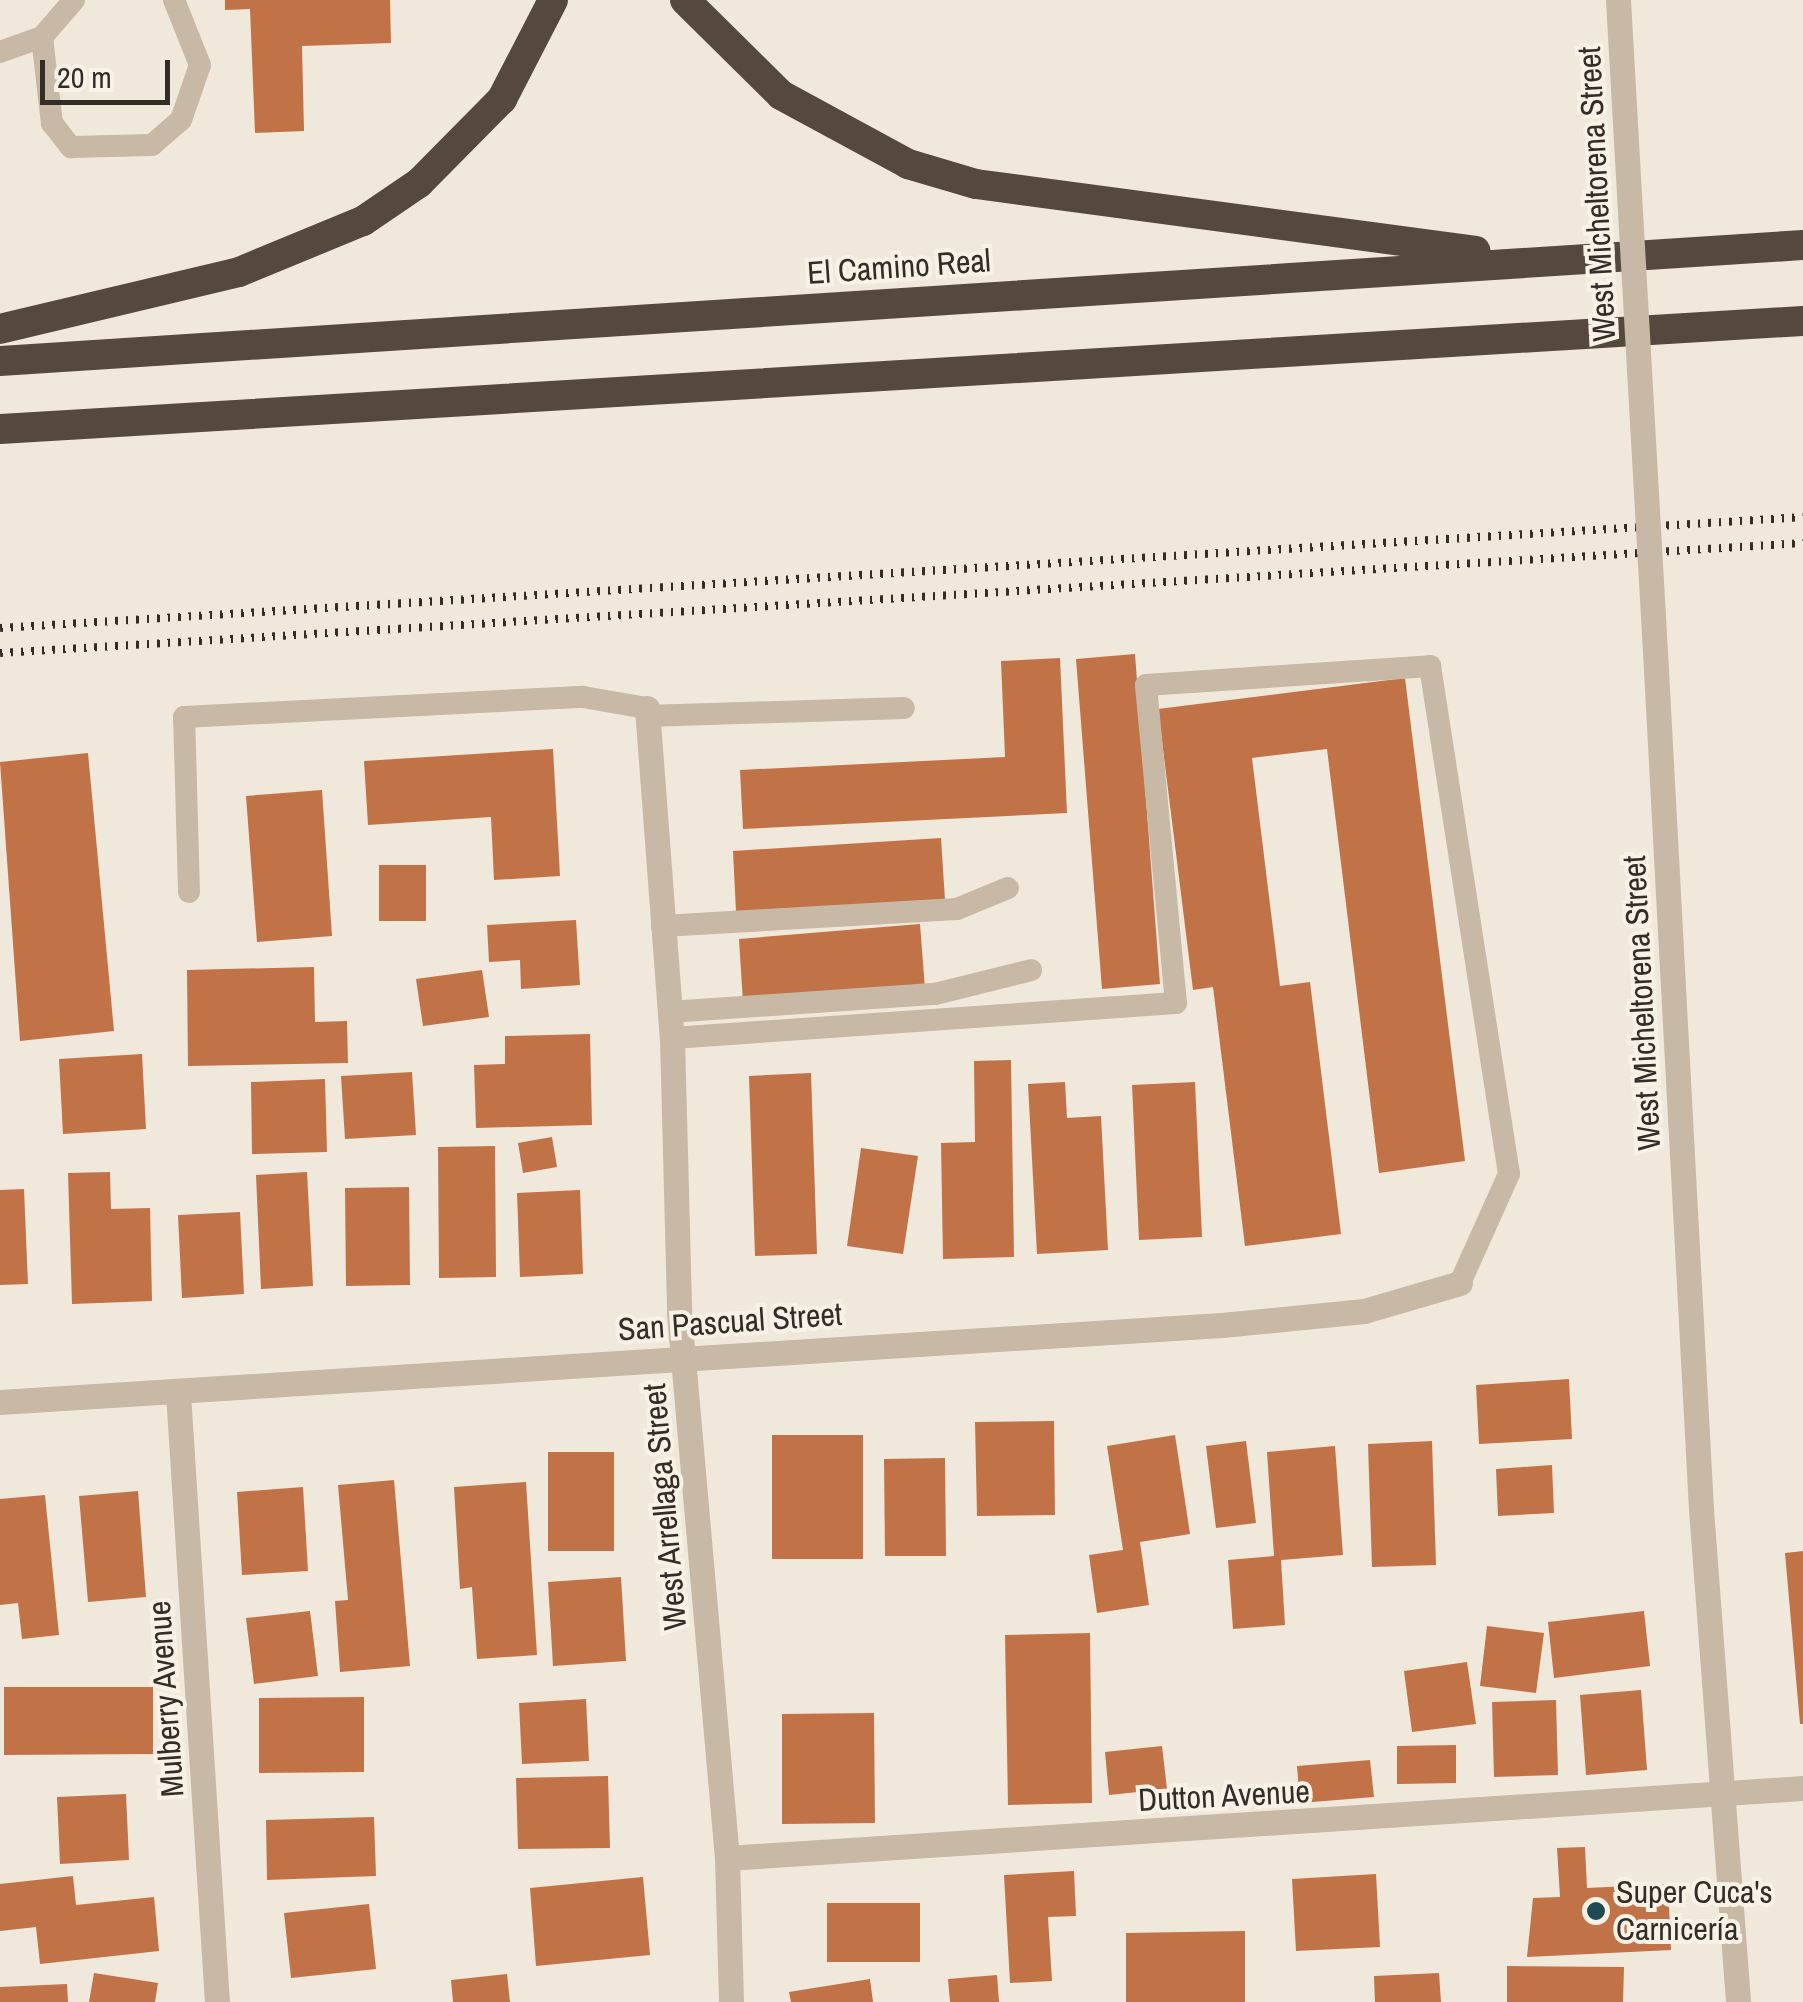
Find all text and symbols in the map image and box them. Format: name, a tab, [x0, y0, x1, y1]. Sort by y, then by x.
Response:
scale bar	[45, 40, 175, 102]
street label: West Micheltorena Street	[1570, 45, 1624, 343]
text: 20 m	[57, 57, 112, 97]
street label: El Camino Real	[806, 241, 992, 293]
street label: West Micheltorena Street	[1615, 854, 1669, 1152]
street label: San Pascual Street	[617, 1295, 843, 1349]
street label: West Arrellaga Street	[635, 1381, 695, 1633]
street label: Mulberry Avenue	[140, 1599, 192, 1799]
street label: Dutton Avenue	[1137, 1772, 1311, 1820]
place label: Super Cuca's Carnicería	[1616, 1874, 1773, 1949]
marker: Super Cuca's Carnicería	[1585, 1900, 1607, 1922]

